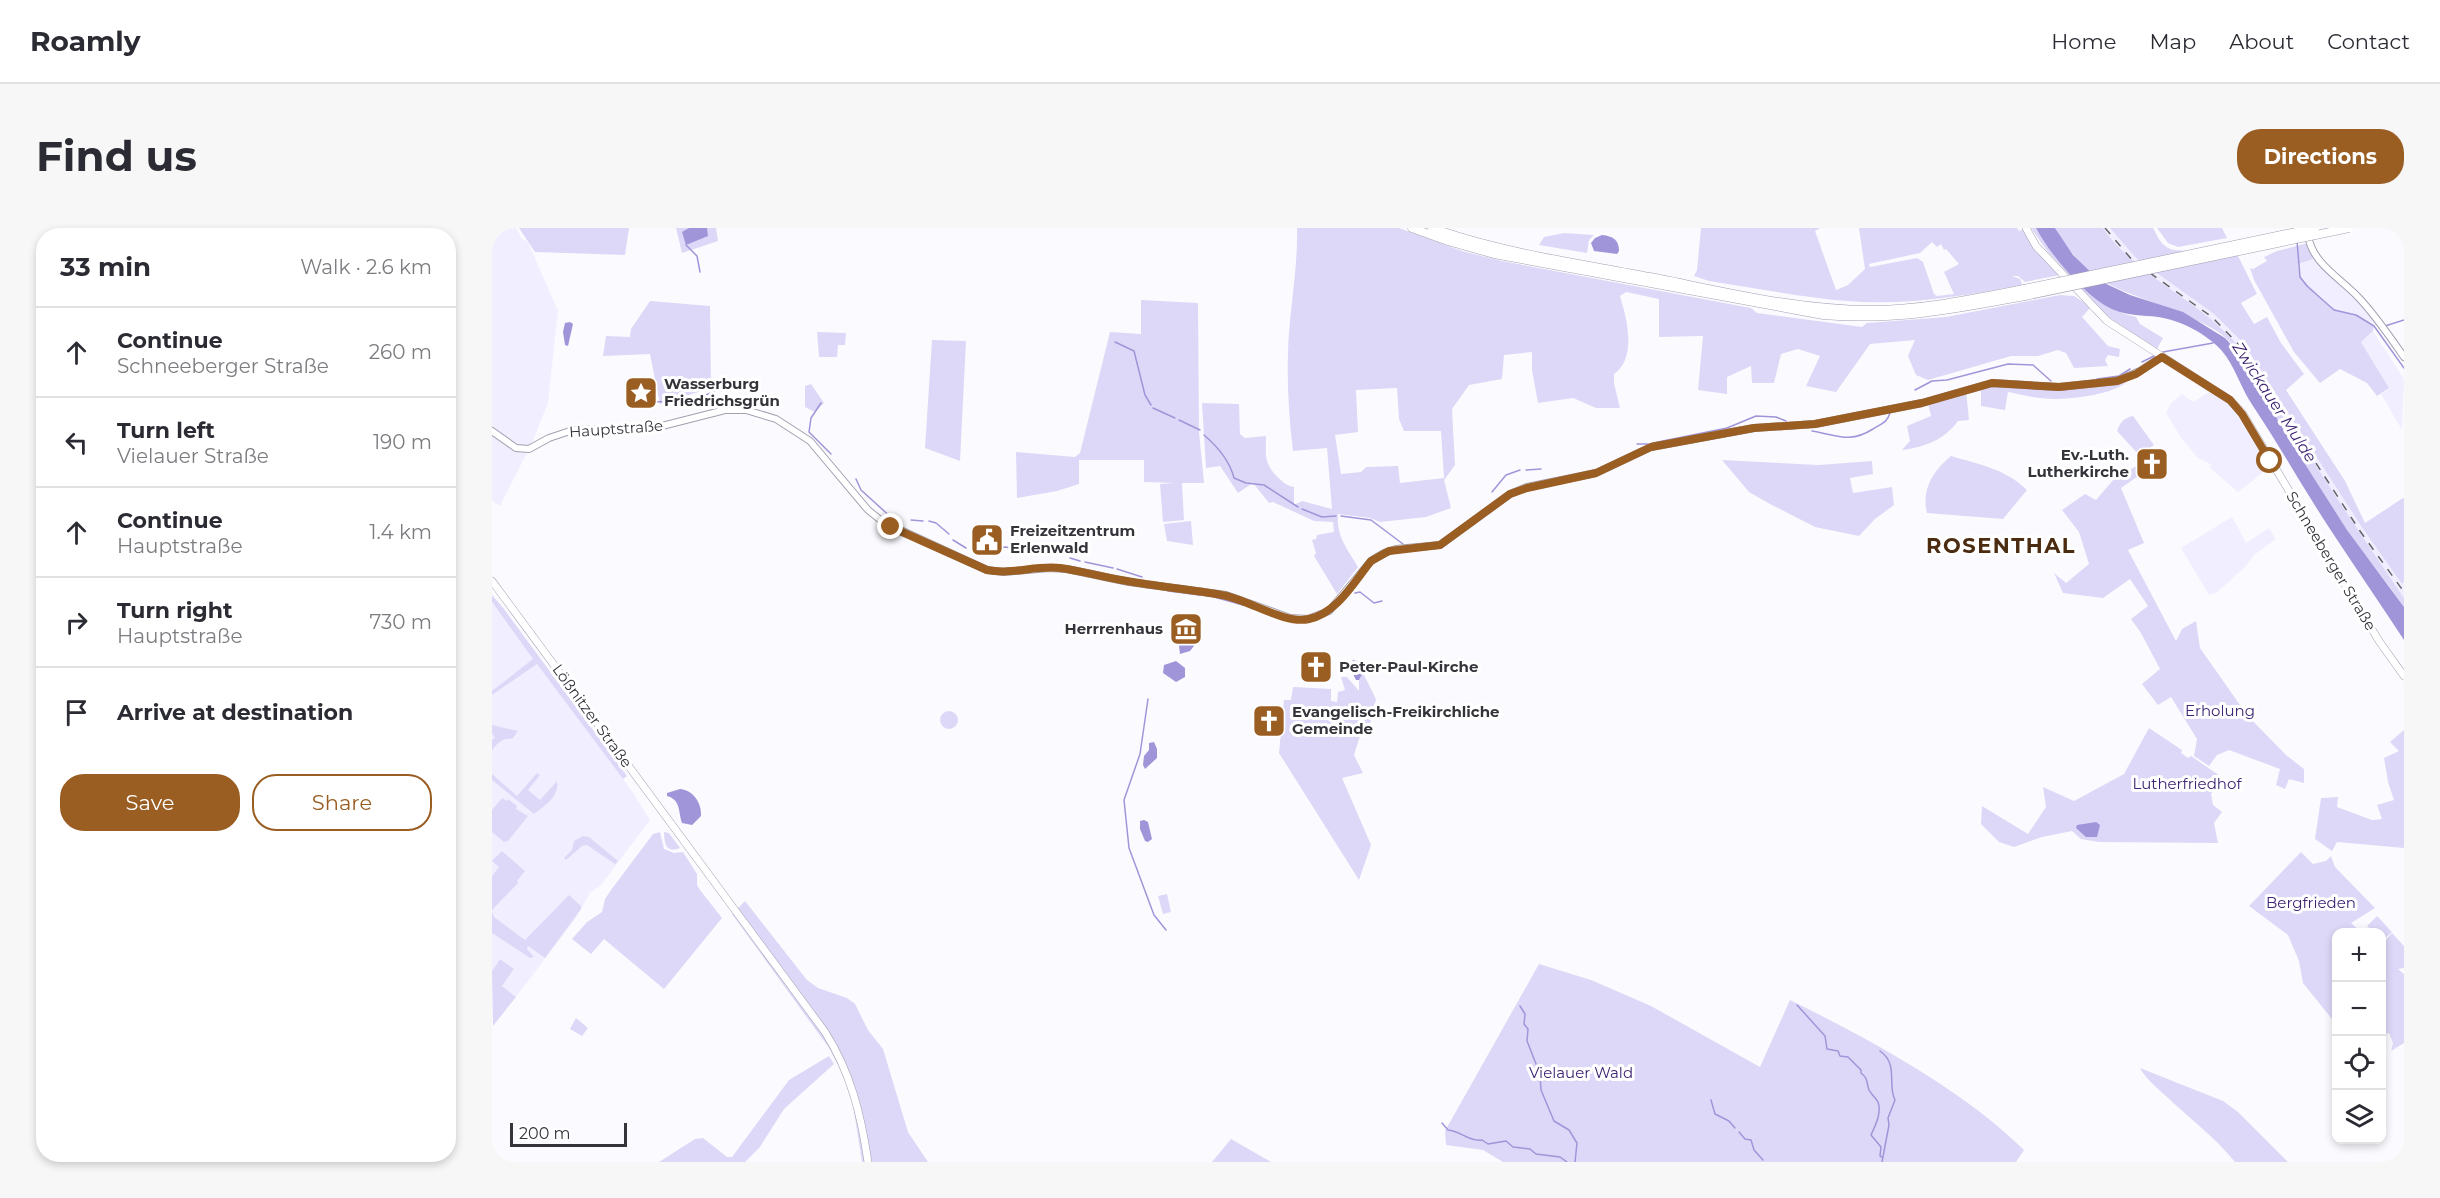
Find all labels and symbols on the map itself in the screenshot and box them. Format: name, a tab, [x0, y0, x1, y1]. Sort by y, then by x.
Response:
water label: Zwickauer Mulde	[2228, 338, 2320, 466]
place label: Wasserburg Friedrichsgrün	[664, 374, 780, 410]
place icon: Wasserburg Friedrichsgrün	[623, 375, 659, 411]
street label: Hauptstraße	[568, 416, 664, 441]
place label: Ev.-Luth. Lutherkirche	[2027, 445, 2129, 481]
church icon: Ev.-Luth. Lutherkirche	[2134, 446, 2170, 482]
route start	[2256, 447, 2282, 473]
street label: Schneeberger Straße	[2282, 488, 2381, 634]
route end	[877, 513, 903, 539]
place label: Freizeitzentrum Erlenwald	[1010, 521, 1135, 557]
public building icon: Freizeitzentrum Erlenwald	[969, 522, 1005, 558]
district label: ROSENTHAL	[1926, 533, 2076, 558]
museum icon: Herrrenhaus	[1168, 611, 1204, 647]
place label: Herrrenhaus	[1065, 619, 1163, 638]
church icon: Peter-Paul-Kirche	[1298, 649, 1334, 685]
place label: Peter-Paul-Kirche	[1339, 657, 1478, 676]
street label: Lößnitzer Straße	[548, 660, 636, 771]
park label: Erholung	[2185, 701, 2255, 720]
place label: Evangelisch-Freikirchliche Gemeinde	[1292, 702, 1500, 738]
church icon: Evangelisch-Freikirchliche Gemeinde	[1251, 703, 1287, 739]
park label: Lutherfriedhof	[2133, 774, 2242, 793]
park label: Bergfrieden	[2266, 893, 2356, 912]
park label: Vielauer Wald	[1529, 1063, 1633, 1082]
scale bar	[510, 1120, 627, 1148]

